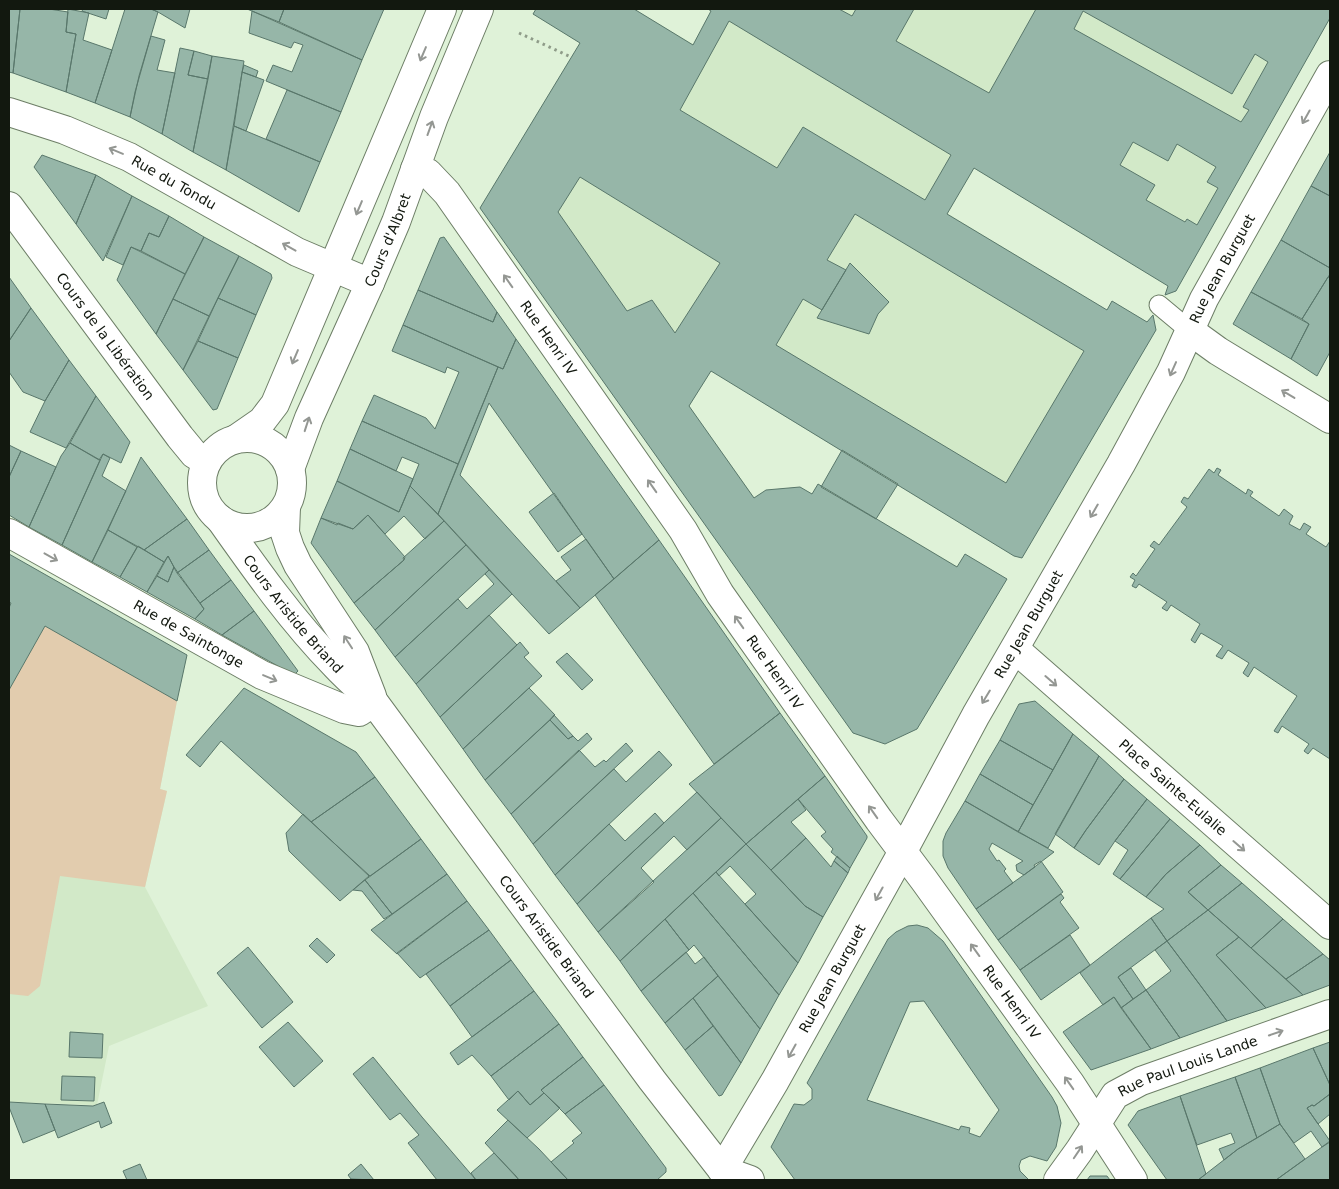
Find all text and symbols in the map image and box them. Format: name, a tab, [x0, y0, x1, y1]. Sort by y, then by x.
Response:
one-way arrow	[418, 46, 428, 61]
one-way arrow	[1301, 109, 1311, 124]
one-way arrow	[426, 121, 435, 136]
one-way arrow	[109, 146, 124, 156]
street label: Rue du Tondu	[129, 152, 219, 213]
street label: Cours d'Albret	[361, 191, 414, 289]
one-way arrow	[353, 200, 363, 215]
street label: Rue Jean Burguet	[1186, 211, 1258, 326]
one-way arrow	[282, 241, 296, 251]
street label: Cours de la Libération	[53, 270, 158, 403]
one-way arrow	[503, 274, 513, 288]
street label: Rue Henri IV	[517, 298, 580, 378]
one-way arrow	[290, 349, 299, 364]
one-way arrow	[1167, 361, 1177, 376]
one-way arrow	[1282, 388, 1296, 398]
one-way arrow	[303, 416, 313, 432]
one-way arrow	[647, 479, 657, 493]
one-way arrow	[1089, 503, 1099, 518]
one-way arrow	[44, 552, 58, 562]
street label: Cours Aristide Briand	[240, 552, 346, 676]
street label: Rue Jean Burguet	[991, 567, 1066, 681]
street label: Rue de Saintonge	[131, 597, 247, 671]
one-way arrow	[734, 616, 745, 630]
street label: Rue Henri IV	[743, 632, 807, 713]
one-way arrow	[343, 635, 353, 649]
one-way arrow	[262, 674, 277, 684]
one-way arrow	[1045, 675, 1058, 687]
one-way arrow	[981, 689, 991, 703]
street label: Place Sainte-Eulalie	[1116, 736, 1230, 839]
one-way arrow	[868, 806, 878, 820]
one-way arrow	[1233, 840, 1246, 851]
street label: Cours Aristide Briand	[496, 872, 597, 1001]
one-way arrow	[874, 886, 883, 901]
street label: Rue Jean Burguet	[796, 921, 869, 1035]
one-way arrow	[970, 943, 980, 957]
street label: Rue Henri IV	[980, 962, 1044, 1042]
one-way arrow	[1268, 1028, 1283, 1037]
street label: Rue Paul Louis Lande	[1115, 1032, 1260, 1100]
one-way arrow	[786, 1044, 796, 1058]
one-way arrow	[1064, 1076, 1074, 1090]
one-way arrow	[1073, 1145, 1083, 1159]

